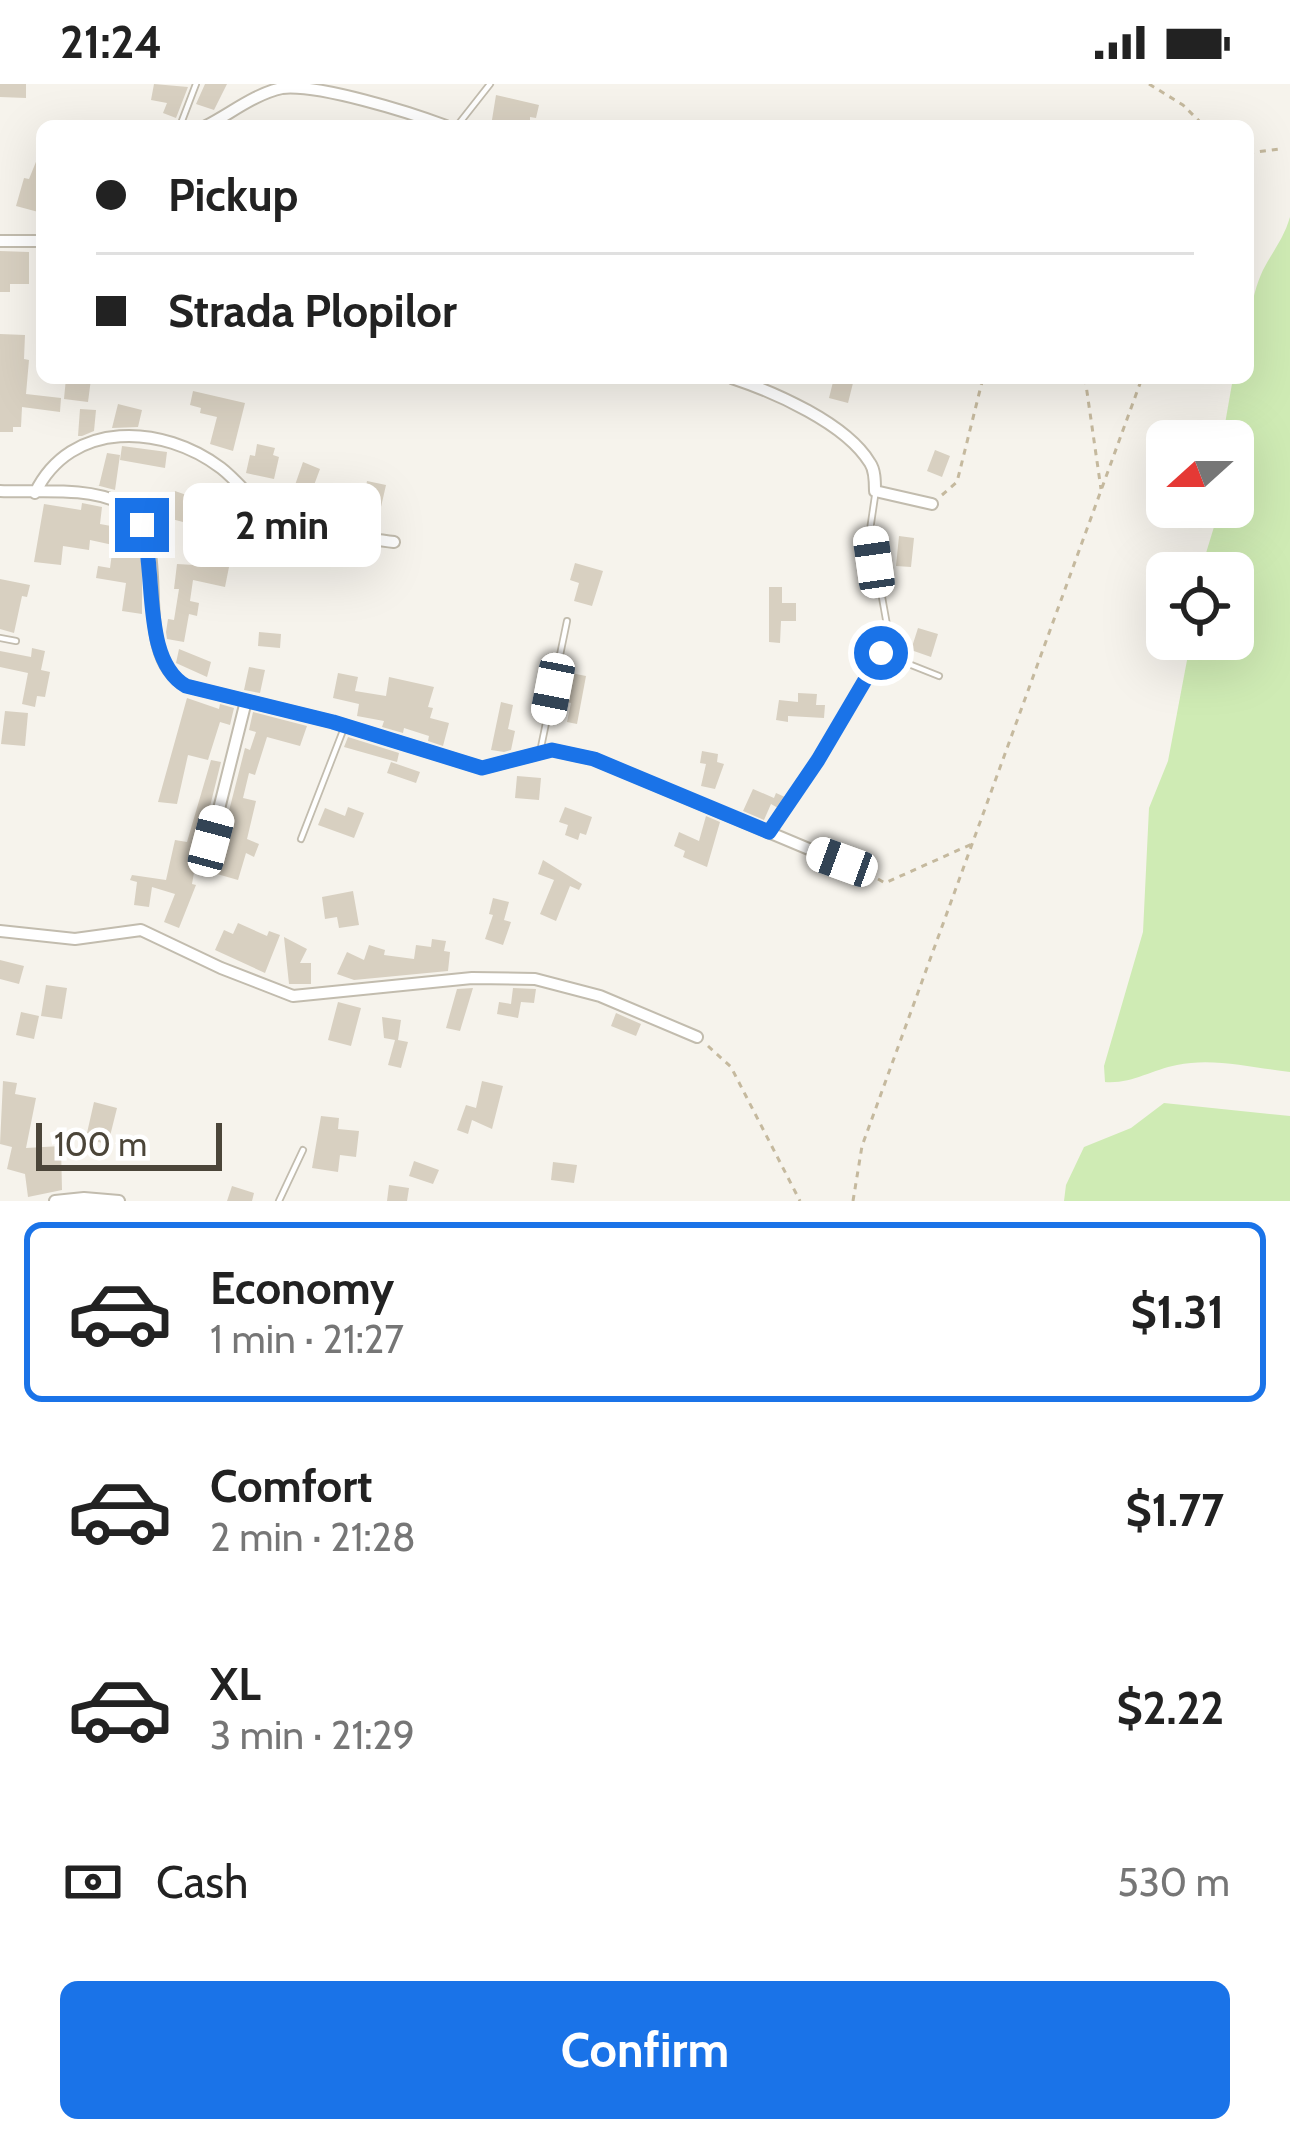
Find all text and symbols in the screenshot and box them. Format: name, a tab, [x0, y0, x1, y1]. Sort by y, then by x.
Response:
text: 21:24	[60, 15, 162, 69]
text: Pickup	[168, 168, 298, 222]
text: Strada Plopilor	[168, 284, 457, 338]
north arrow	[1146, 420, 1254, 528]
map controls	[1146, 420, 1254, 660]
callout: 2 min	[184, 483, 382, 567]
route end	[115, 498, 169, 552]
text: 2 min	[235, 501, 329, 549]
car	[851, 524, 897, 600]
button: locate	[1146, 552, 1254, 660]
route start	[854, 626, 908, 680]
car	[528, 650, 578, 728]
car	[184, 802, 238, 880]
car	[802, 833, 882, 891]
scale bar	[36, 1117, 222, 1170]
text: 100 m	[54, 1124, 147, 1164]
icon: car	[66, 1258, 174, 1366]
text: Economy	[210, 1261, 394, 1315]
text: $1.31	[1130, 1285, 1224, 1339]
text: 1 min · 21:27	[210, 1315, 404, 1363]
icon: car	[66, 1456, 174, 1564]
text: Comfort	[210, 1459, 373, 1513]
text: $1.77	[1125, 1483, 1224, 1537]
text: 2 min · 21:28	[210, 1513, 416, 1561]
icon: car	[66, 1654, 174, 1762]
text: XL	[210, 1657, 261, 1711]
text: $2.22	[1116, 1681, 1224, 1735]
text: 3 min · 21:29	[210, 1711, 415, 1759]
icon: cash	[60, 1849, 126, 1915]
text: Cash	[156, 1855, 248, 1909]
text: 530 m	[1118, 1858, 1230, 1906]
button: Confirm	[60, 1981, 1230, 2119]

